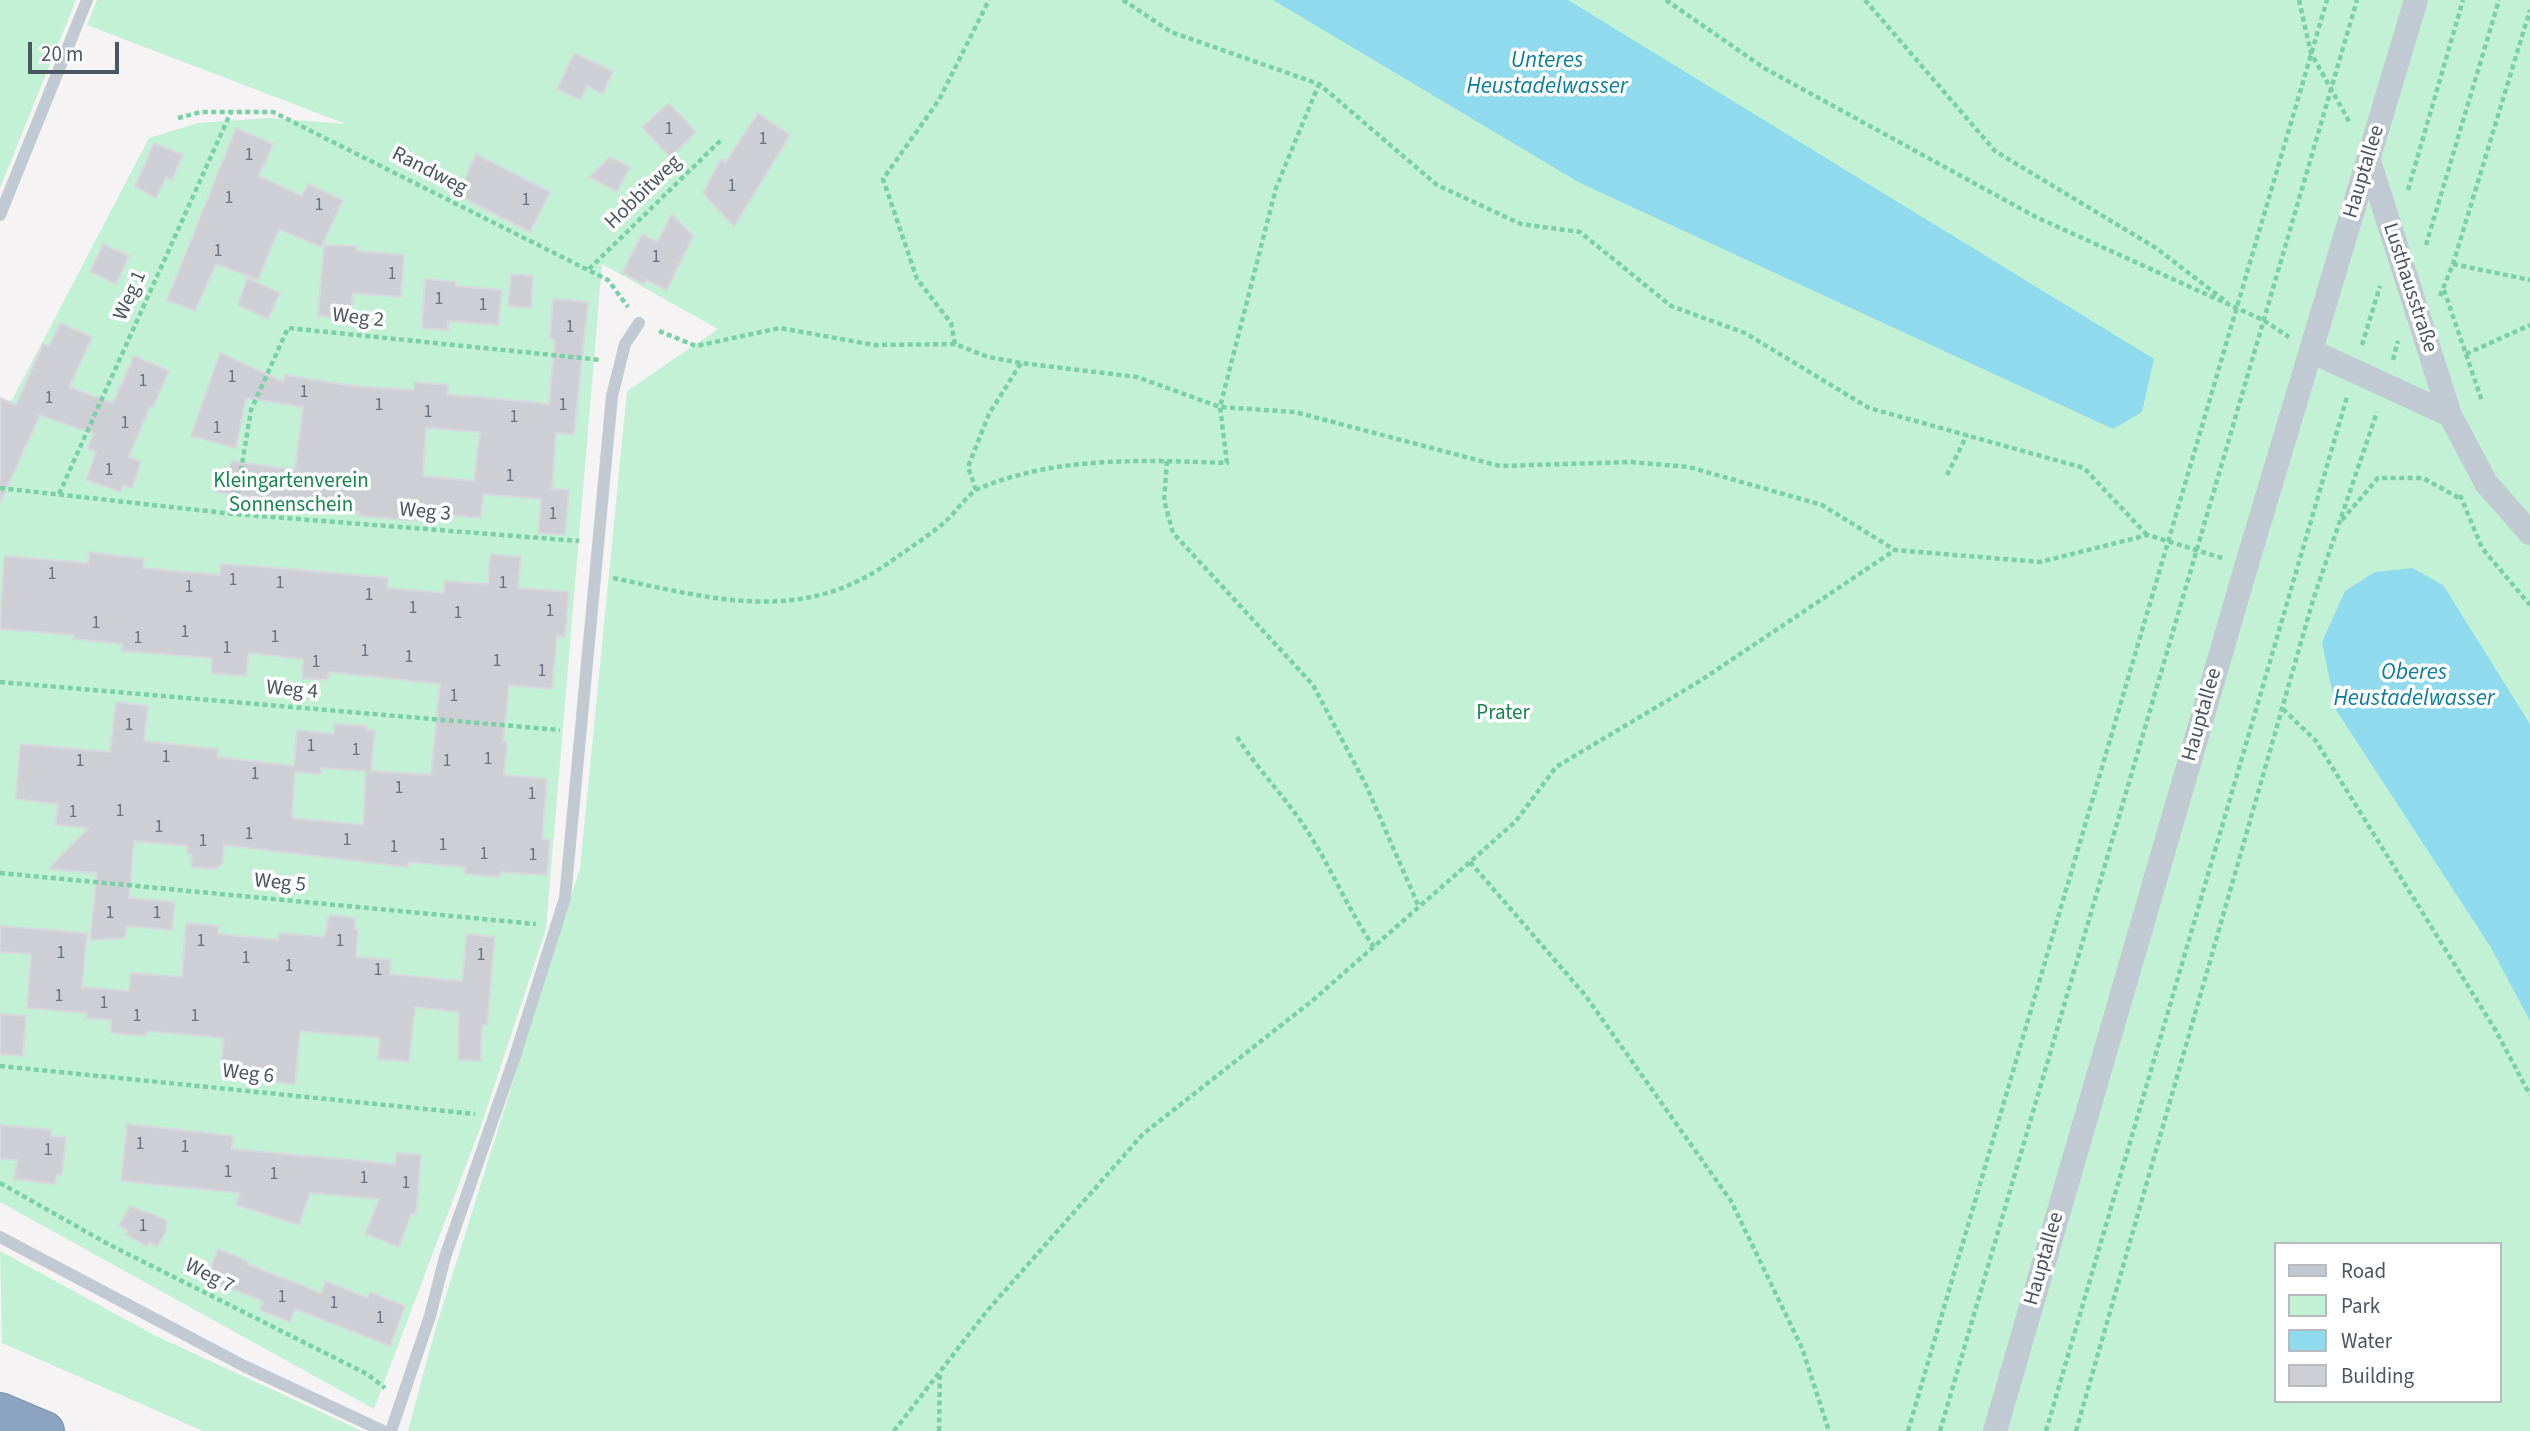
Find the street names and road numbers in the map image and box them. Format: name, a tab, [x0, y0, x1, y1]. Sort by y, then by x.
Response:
street label: Hauptallee	[2339, 123, 2391, 221]
street label: Randweg	[387, 142, 471, 202]
street label: Hobbitweg	[601, 150, 687, 236]
street label: Lusthausstraße	[2376, 220, 2442, 356]
street label: Weg 1	[109, 267, 153, 325]
street label: Weg 2	[331, 304, 385, 334]
street label: Weg 3	[398, 498, 452, 528]
street label: Hauptallee	[2178, 665, 2228, 765]
street label: Weg 4	[265, 676, 319, 706]
street label: Weg 5	[253, 869, 307, 899]
street label: Weg 6	[221, 1060, 275, 1090]
street label: Hauptallee	[2020, 1209, 2070, 1309]
street label: Weg 7	[180, 1254, 238, 1300]

